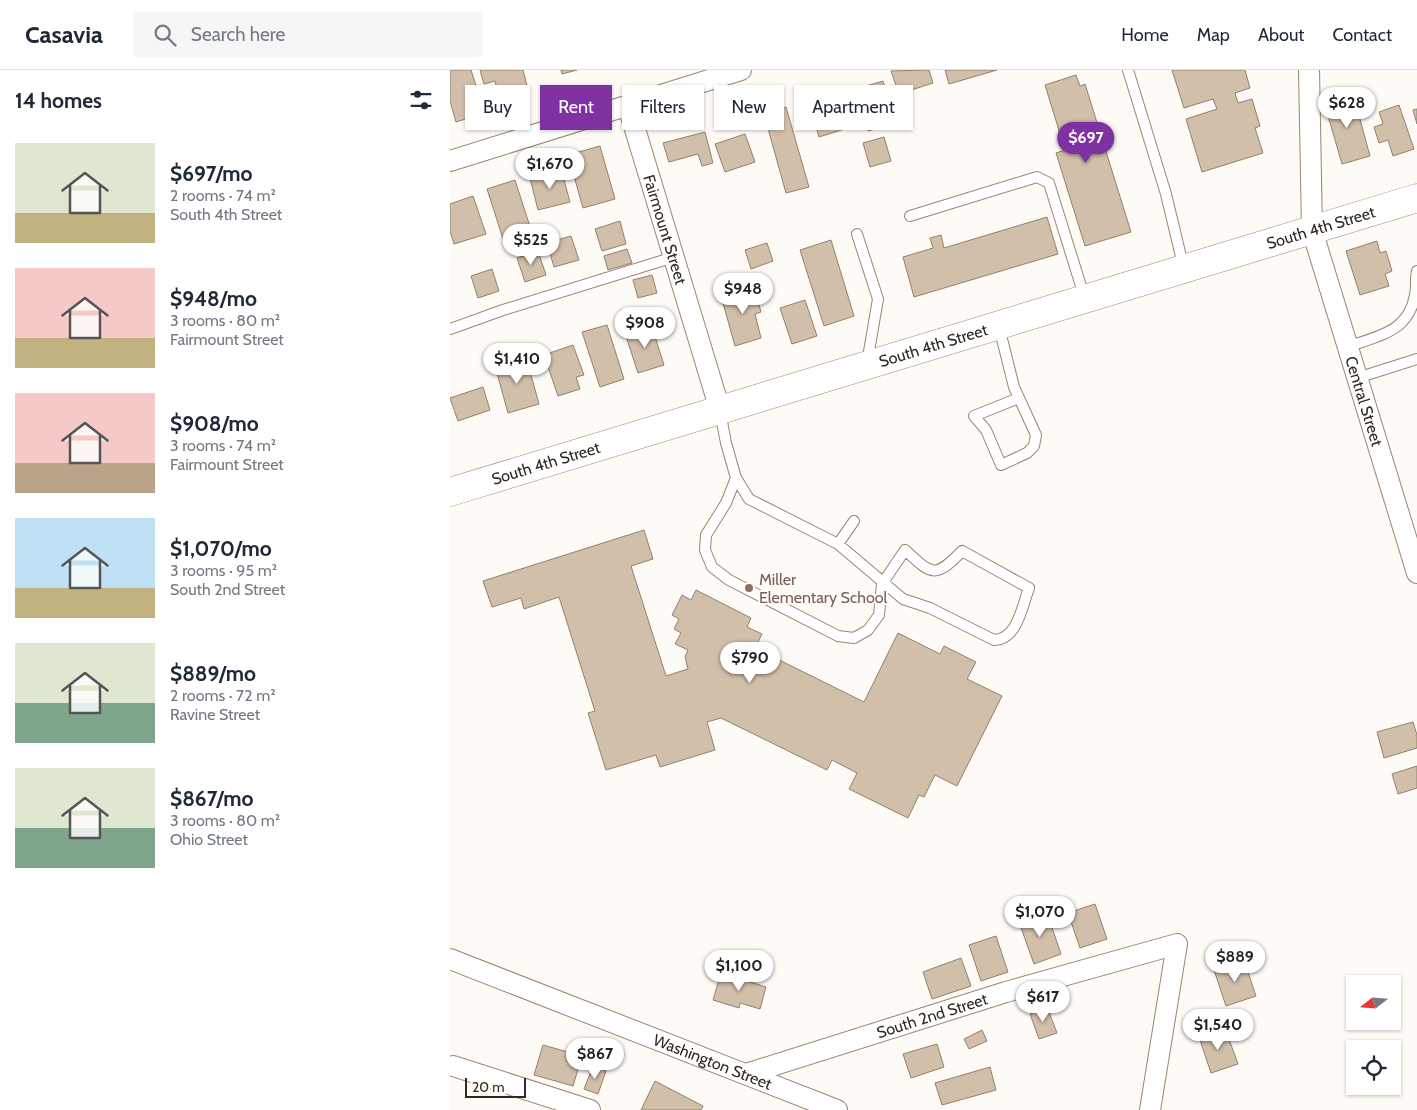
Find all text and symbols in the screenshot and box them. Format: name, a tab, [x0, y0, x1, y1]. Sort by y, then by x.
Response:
search box	[133, 12, 483, 57]
text: Casavia	[25, 20, 103, 49]
icon: search	[151, 21, 179, 49]
text: Search here	[191, 23, 285, 46]
text: Home	[1121, 24, 1169, 46]
text: Map	[1197, 24, 1230, 46]
text: About	[1258, 24, 1304, 46]
text: Contact	[1332, 24, 1392, 46]
chip: Buy	[465, 85, 530, 130]
chip: Rent	[540, 85, 612, 130]
chip: Filters	[622, 85, 704, 130]
chip: New	[714, 85, 784, 130]
chip: Apartment	[794, 85, 913, 130]
icon: filters	[407, 86, 435, 114]
pin: $628	[1317, 87, 1377, 129]
text: 14 homes	[15, 88, 102, 113]
text: $628	[1329, 93, 1365, 112]
pin: $697	[1056, 122, 1116, 164]
text: $697	[1068, 128, 1104, 147]
pin: $1,670	[509, 148, 591, 190]
text: $1,670	[526, 154, 574, 173]
text: $697/mo	[170, 161, 253, 186]
icon: home	[55, 163, 115, 223]
street label: Fairmount Street	[640, 172, 691, 287]
text: 2 rooms · 74 m²	[170, 186, 276, 205]
street label: South 4th Street	[1264, 202, 1378, 253]
text: South 4th Street	[170, 205, 282, 224]
pin: $525	[501, 224, 561, 266]
text: $525	[514, 230, 548, 249]
pin: $948	[713, 272, 773, 315]
text: $948	[724, 279, 762, 298]
text: $948/mo	[170, 286, 257, 311]
icon: home	[55, 288, 115, 348]
pin: $908	[615, 306, 675, 349]
text: 3 rooms · 80 m²	[170, 311, 280, 330]
text: $908	[625, 313, 665, 332]
street label: South 4th Street	[877, 319, 990, 371]
text: Fairmount Street	[170, 330, 284, 349]
pin: $1,410	[476, 342, 558, 385]
text: $1,410	[494, 349, 540, 368]
street label: Central Street	[1342, 354, 1387, 449]
text: $908/mo	[170, 411, 259, 436]
icon: home	[55, 413, 115, 473]
text: 3 rooms · 74 m²	[170, 436, 276, 455]
street label: South 4th Street	[489, 437, 603, 488]
text: Fairmount Street	[170, 455, 284, 474]
text: $1,070/mo	[170, 536, 272, 561]
icon: home	[55, 538, 115, 598]
text: 3 rooms · 95 m²	[170, 561, 277, 580]
place label: Miller Elementary School	[759, 570, 887, 607]
text: South 2nd Street	[170, 580, 285, 599]
marker: Miller Elementary School	[743, 582, 755, 594]
pin: $790	[720, 642, 780, 684]
text: $790	[731, 648, 769, 667]
text: $889/mo	[170, 661, 256, 686]
icon: home	[55, 663, 115, 723]
text: 2 rooms · 72 m²	[170, 686, 275, 705]
text: Ravine Street	[170, 705, 260, 724]
text: $867/mo	[170, 786, 253, 811]
icon: home	[55, 788, 115, 848]
text: 3 rooms · 80 m²	[170, 811, 280, 830]
text: Ohio Street	[170, 830, 248, 849]
pin: $1,070	[999, 896, 1081, 938]
text: $1,070	[1015, 902, 1065, 921]
pin: $889	[1205, 940, 1265, 983]
text: $889	[1216, 947, 1254, 966]
pin: $1,100	[698, 950, 780, 992]
text: $1,100	[715, 956, 763, 975]
north arrow	[1346, 975, 1401, 1030]
map controls	[1346, 975, 1401, 1095]
pin: $617	[1013, 980, 1073, 1023]
text: $617	[1027, 987, 1059, 1006]
street label: South 2nd Street	[874, 989, 990, 1042]
pin: $1,540	[1177, 1008, 1259, 1051]
text: $1,540	[1194, 1015, 1242, 1034]
street label: Washington Street	[651, 1030, 775, 1093]
pin: $867	[565, 1038, 625, 1080]
button: locate	[1346, 1040, 1401, 1095]
text: $867	[577, 1044, 613, 1063]
scale bar	[465, 1075, 526, 1098]
text: 20 m	[472, 1078, 505, 1096]

